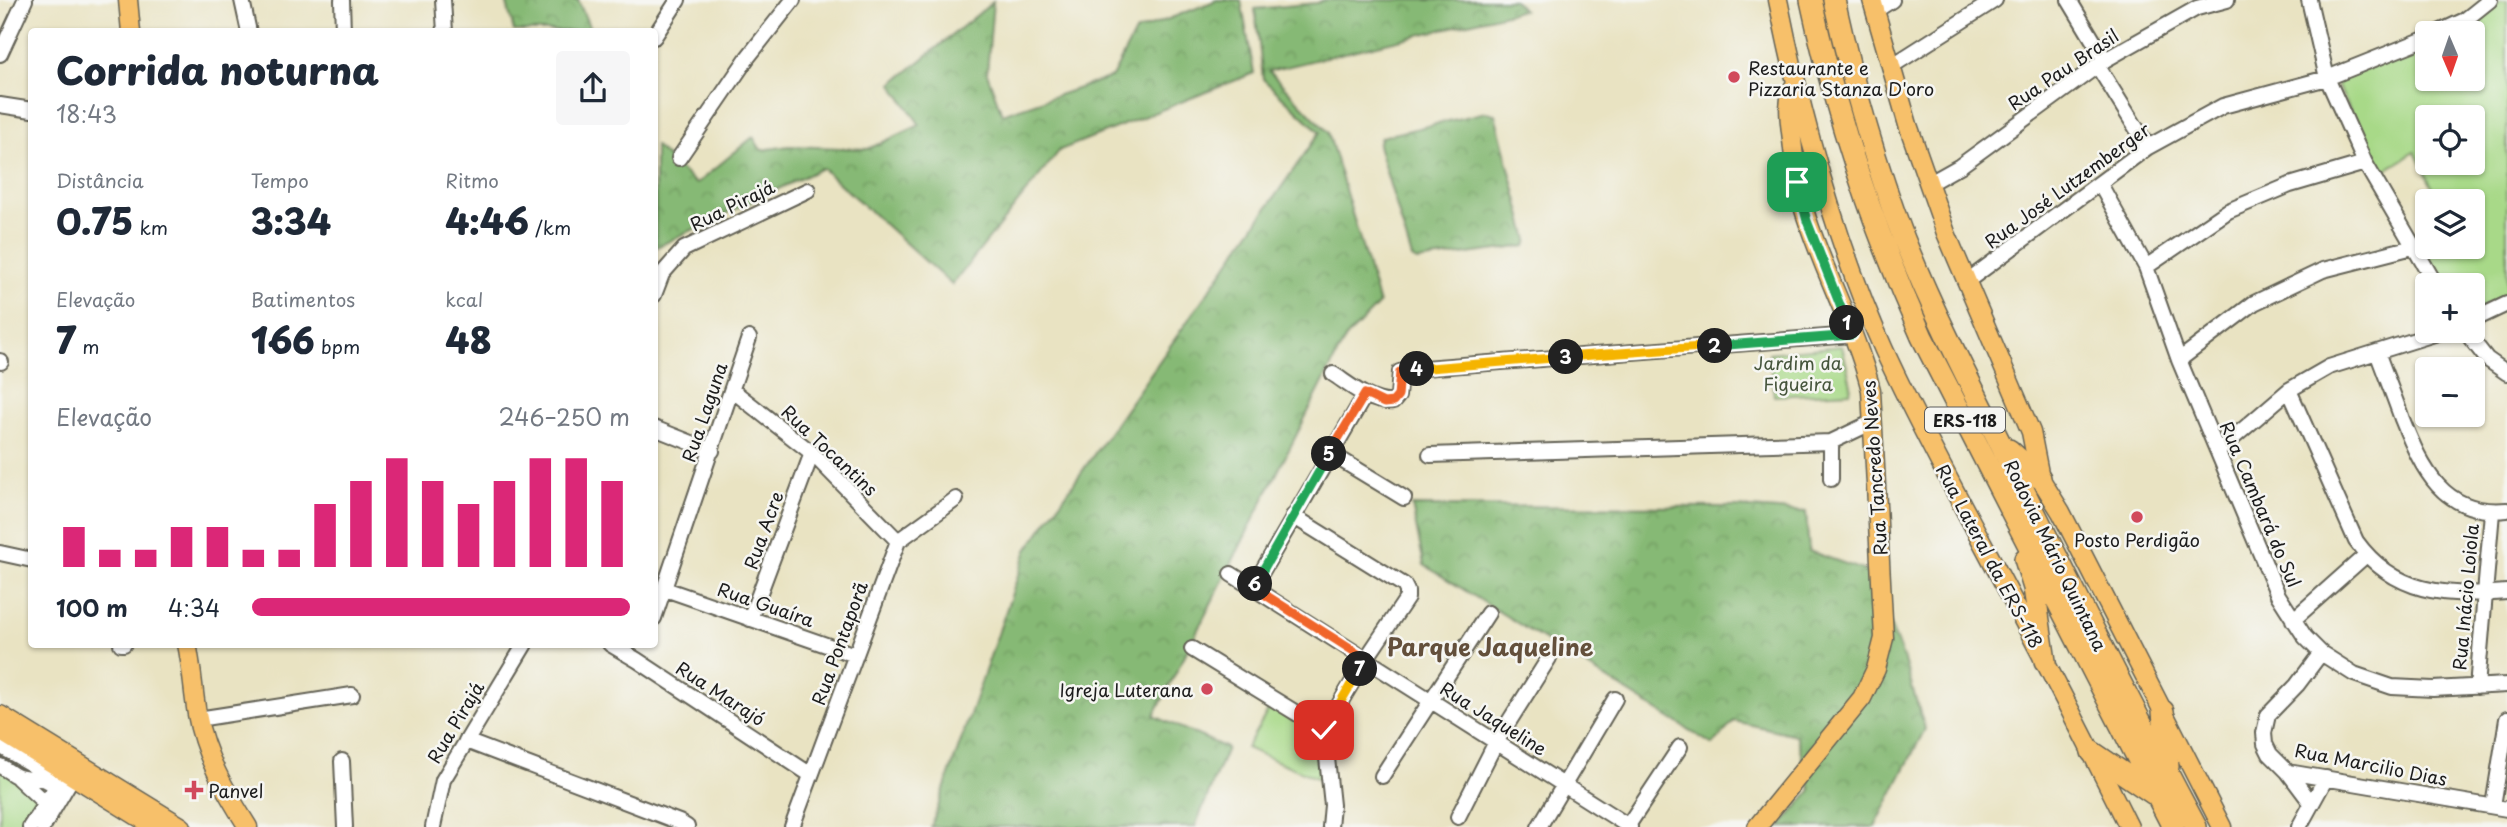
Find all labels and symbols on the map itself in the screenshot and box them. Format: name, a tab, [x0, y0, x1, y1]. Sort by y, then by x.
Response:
north arrow	[2415, 21, 2485, 91]
street label: Rua Pau Brasil	[2002, 22, 2124, 116]
place label: Restaurante e Pizzaria Stanza D'oro	[1748, 54, 1934, 102]
marker: Restaurante e Pizzaria Stanza D'oro	[1726, 69, 1742, 85]
street label: Rua José Lutzemberger	[1979, 115, 2156, 254]
pin	[1767, 152, 1827, 212]
street label: Rua Pirajá	[685, 173, 779, 237]
pin: 1	[1829, 306, 1864, 340]
pin: 2	[1698, 328, 1732, 364]
pin: 3	[1548, 340, 1584, 374]
park label: Jardim da Figueira	[1754, 349, 1843, 397]
pin: 4	[1400, 352, 1434, 386]
street label: Rua Laguna	[674, 358, 734, 465]
street label: Rua Tancredo Neves	[1854, 379, 1894, 557]
street label: Rua Tocantins	[776, 398, 884, 502]
road number: ERS-118	[1925, 408, 2005, 432]
street label: Rua Cambará do Sul	[2214, 417, 2308, 591]
pin: 5	[1312, 436, 1346, 472]
street label: Rodovia Mário Quintana	[1998, 455, 2114, 656]
street label: Rua Lateral da ERS-118	[1930, 459, 2050, 653]
street label: Rua Acre	[736, 487, 790, 573]
marker: Posto Perdigão	[2129, 509, 2145, 525]
street label: Rua Inácio Loiola	[2445, 522, 2485, 671]
place label: Posto Perdigão	[2074, 526, 2200, 553]
pin: 6	[1238, 566, 1272, 602]
street label: Rua Guaíra	[714, 575, 818, 633]
street label: Rua Pontaporã	[804, 577, 874, 709]
district label: Parque Jaqueline	[1387, 628, 1594, 664]
pin: 7	[1342, 652, 1378, 686]
street label: Rua Marajó	[671, 654, 771, 732]
street label: Rua Jaqueline	[1435, 674, 1553, 762]
street label: Rua Pirajá	[420, 676, 490, 768]
place label: Igreja Luterana	[1059, 676, 1193, 703]
marker: Igreja Luterana	[1199, 681, 1215, 697]
pin	[1294, 700, 1354, 760]
street label: Rua Marcilio Dias	[2293, 736, 2449, 792]
place label: Panvel	[208, 777, 263, 804]
marker: Panvel	[186, 782, 202, 798]

